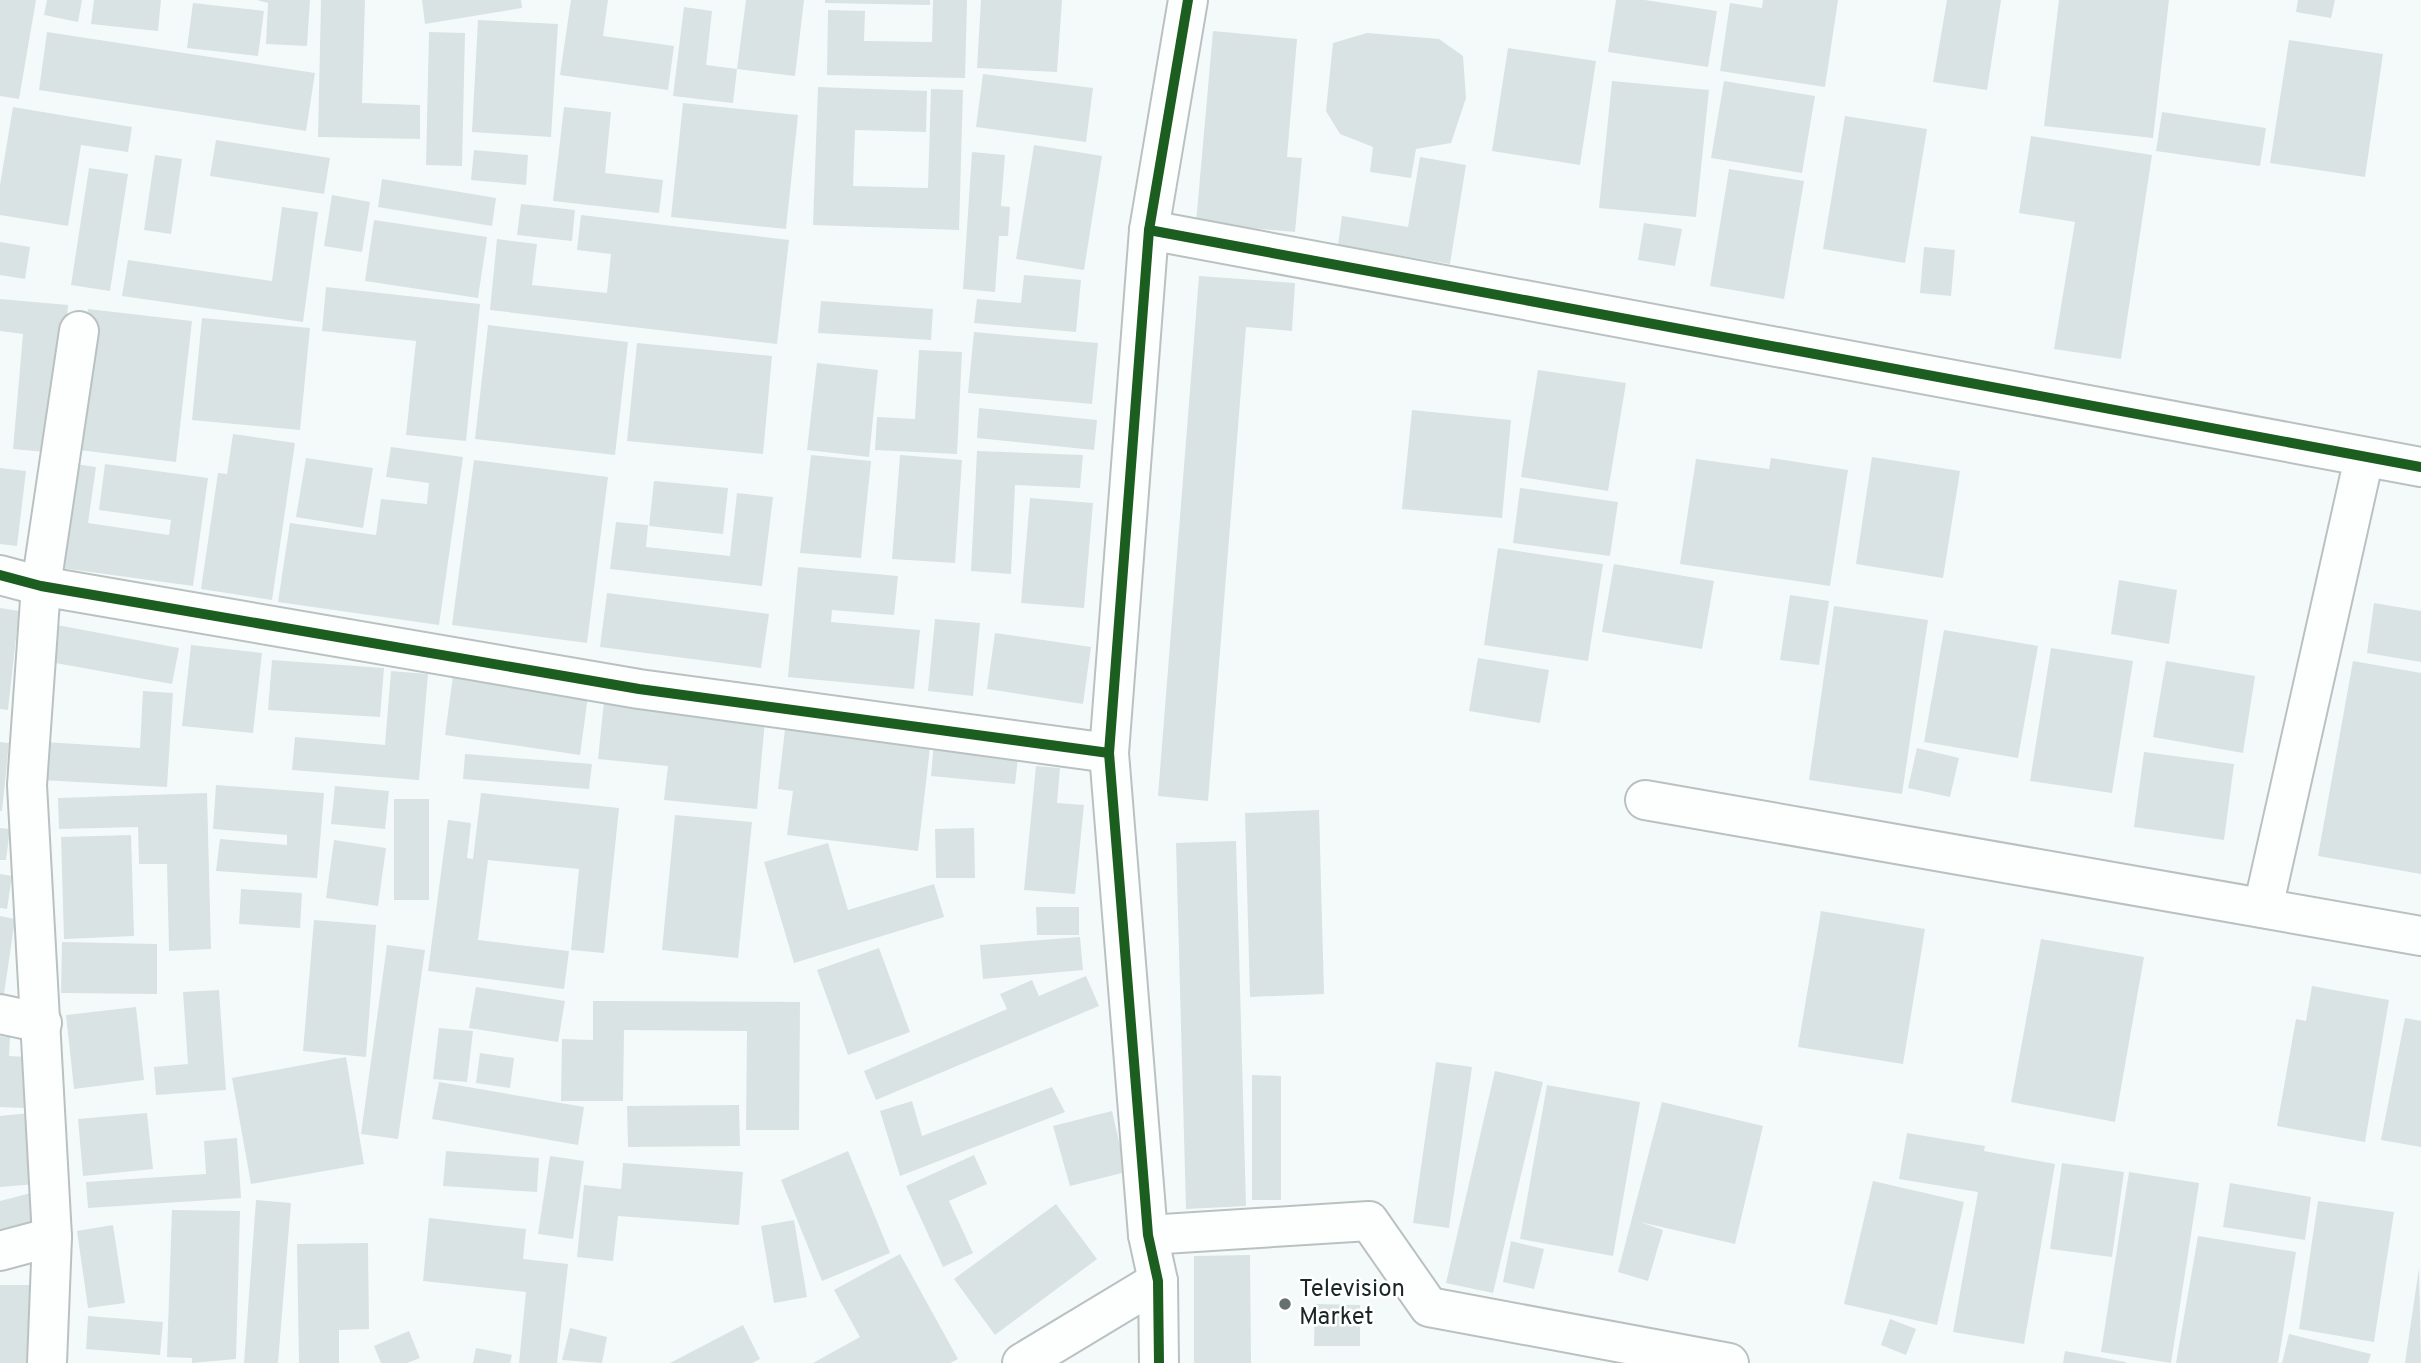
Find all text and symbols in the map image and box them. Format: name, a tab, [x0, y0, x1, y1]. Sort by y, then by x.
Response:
place label: Television Market	[1299, 1275, 1405, 1333]
marker: Television Market	[1277, 1296, 1293, 1312]

